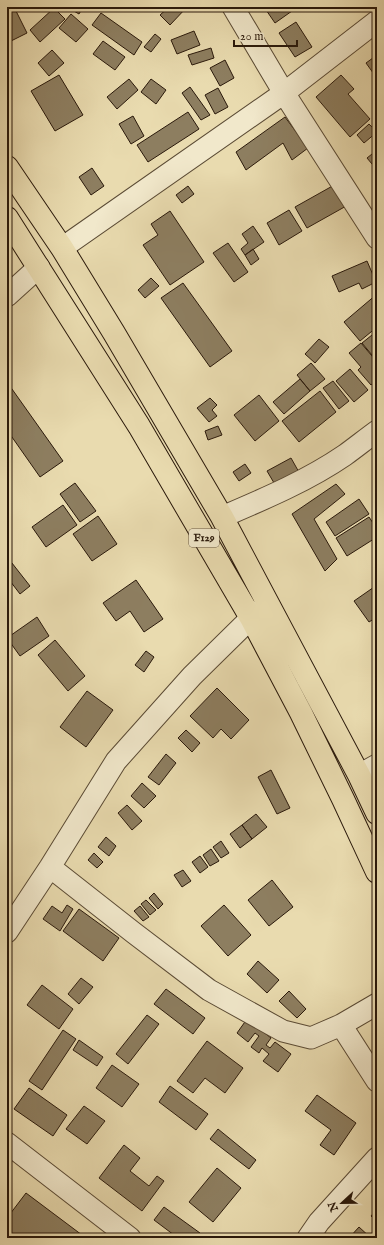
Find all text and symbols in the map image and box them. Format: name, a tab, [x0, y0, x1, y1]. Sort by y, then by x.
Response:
scale bar	[234, 22, 297, 48]
text: 20 m	[240, 29, 263, 44]
road number: F129	[189, 529, 219, 547]
north arrow	[322, 1183, 362, 1223]
text: N	[325, 1199, 342, 1214]

